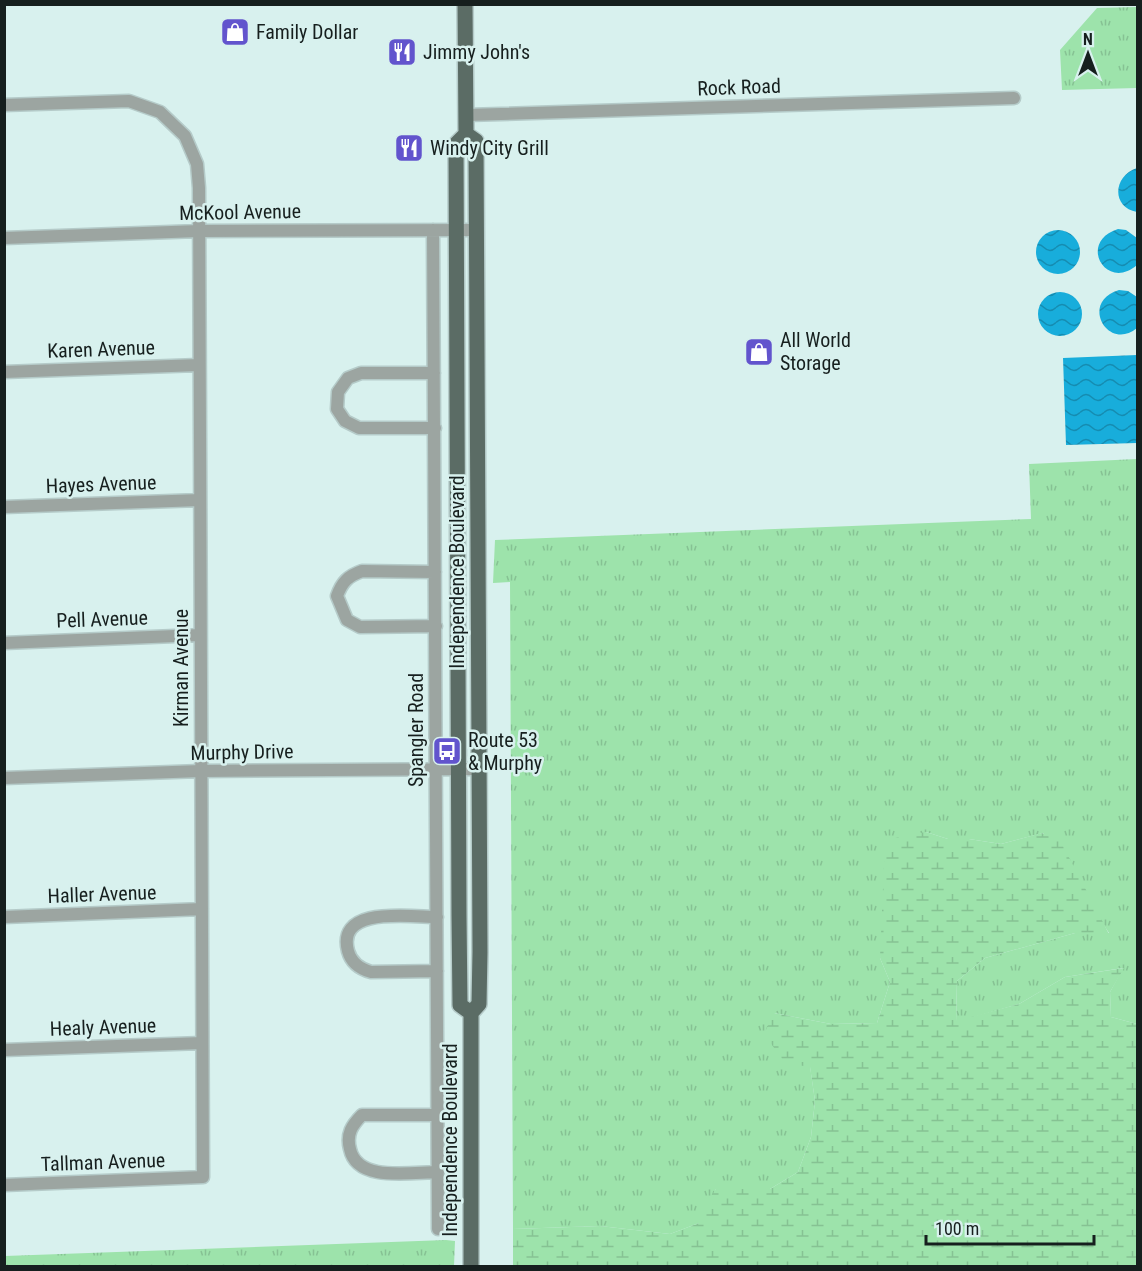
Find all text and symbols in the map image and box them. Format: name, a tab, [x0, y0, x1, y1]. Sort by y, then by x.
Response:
shop icon: Family Dollar	[219, 16, 251, 48]
place label: Family Dollar	[256, 20, 358, 44]
north arrow	[1058, 24, 1118, 84]
text: N	[1083, 30, 1093, 49]
restaurant icon: Jimmy John's	[386, 36, 418, 68]
place label: Jimmy John's	[423, 40, 530, 64]
street label: Rock Road	[697, 74, 781, 100]
restaurant icon: Windy City Grill	[393, 132, 425, 164]
place label: Windy City Grill	[430, 136, 549, 160]
street label: McKool Avenue	[179, 199, 301, 225]
place label: All World Storage	[780, 328, 851, 375]
street label: Karen Avenue	[47, 335, 155, 363]
shop icon: All World Storage	[743, 336, 775, 368]
street label: Hayes Avenue	[45, 470, 157, 498]
street label: Independence Boulevard	[445, 475, 469, 669]
street label: Pell Avenue	[56, 605, 148, 633]
street label: Kirman Avenue	[169, 609, 193, 727]
street label: Spangler Road	[404, 673, 428, 787]
place label: Route 53 & Murphy	[468, 728, 542, 775]
bus stop icon: Route 53 & Murphy	[431, 735, 463, 767]
street label: Murphy Drive	[190, 739, 294, 765]
street label: Haller Avenue	[47, 880, 157, 908]
street label: Healy Avenue	[49, 1013, 157, 1041]
street label: Independence Boulevard	[438, 1043, 462, 1237]
street label: Tallman Avenue	[40, 1148, 166, 1176]
scale bar	[926, 1208, 1094, 1246]
text: 100 m	[935, 1218, 979, 1239]

